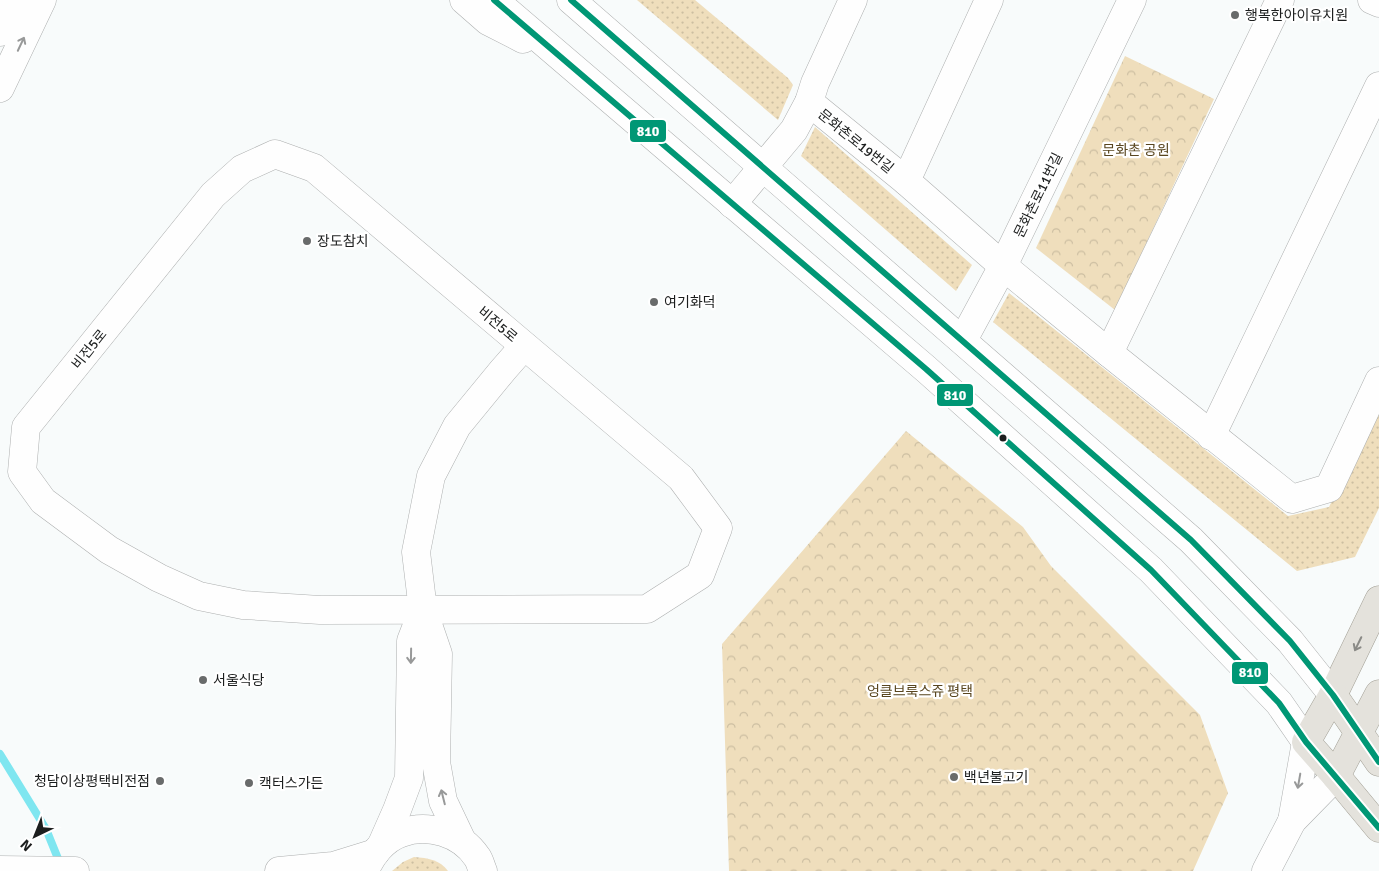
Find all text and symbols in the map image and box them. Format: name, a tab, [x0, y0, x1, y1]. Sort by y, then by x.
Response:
place label: 행복한아이유치원	[1245, 7, 1348, 24]
marker: 행복한아이유치원	[1229, 9, 1241, 21]
one-way arrow	[16, 37, 26, 52]
street label: 문화촌로19번길	[814, 106, 897, 177]
line badge: 810	[629, 119, 667, 143]
text: 810	[637, 123, 660, 140]
park label: 문화촌 공원	[1102, 142, 1170, 159]
street label: 문화촌로11번길	[1011, 150, 1066, 240]
place label: 장도참치	[317, 233, 369, 250]
marker: 장도참치	[301, 235, 313, 247]
place label: 여기화덕	[664, 294, 716, 311]
marker: 여기화덕	[648, 296, 660, 308]
street label: 비전5로	[475, 303, 521, 346]
street label: 비전5로	[68, 326, 111, 373]
line badge: 810	[936, 383, 974, 407]
text: 810	[944, 387, 967, 404]
unlabelled marker	[998, 433, 1008, 443]
one-way arrow	[1353, 636, 1362, 651]
one-way arrow	[406, 648, 415, 664]
line badge: 810	[1231, 661, 1269, 685]
text: 810	[1239, 664, 1262, 681]
place label: 서울식당	[213, 672, 265, 689]
marker: 서울식당	[197, 674, 209, 686]
park label: 엉클브룩스쥬 평택	[867, 683, 973, 700]
place label: 백년불고기	[964, 769, 1028, 786]
marker: 백년불고기	[948, 771, 960, 783]
place label: 청담이상평택비전점	[34, 773, 150, 790]
one-way arrow	[1294, 773, 1304, 789]
marker: 청담이상평택비전점	[154, 775, 166, 787]
place label: 캑터스가든	[259, 775, 324, 792]
marker: 캑터스가든	[243, 777, 255, 789]
one-way arrow	[438, 789, 447, 805]
north arrow	[10, 811, 60, 861]
text: N	[17, 836, 36, 855]

